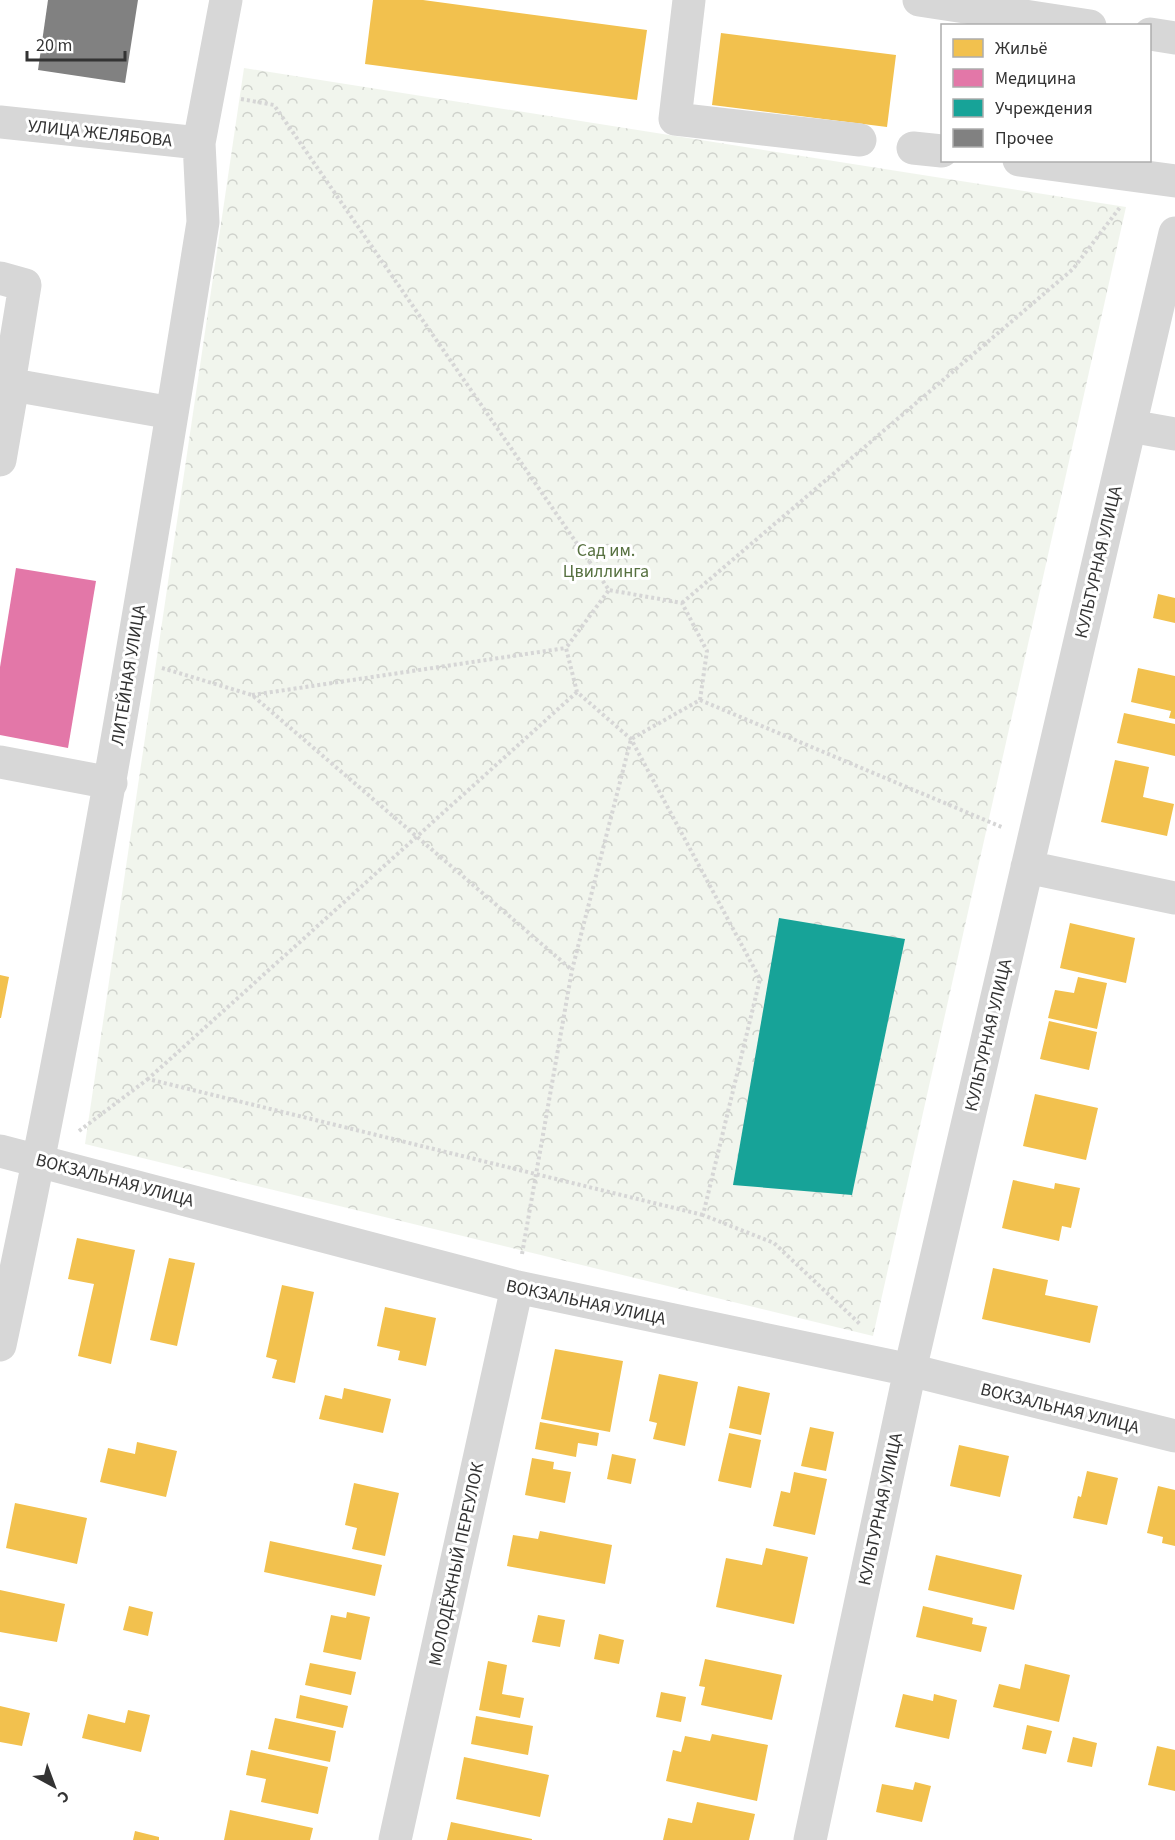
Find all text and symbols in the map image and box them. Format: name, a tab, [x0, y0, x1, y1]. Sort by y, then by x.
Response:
scale bar	[27, 24, 124, 62]
legend	[941, 24, 1151, 162]
text: 20 m	[36, 33, 72, 58]
text: Жильё	[995, 36, 1048, 61]
text: Медицина	[995, 66, 1076, 91]
text: Учреждения	[995, 96, 1093, 121]
street label: УЛИЦА ЖЕЛЯБОВА	[26, 113, 174, 154]
text: Прочее	[995, 126, 1053, 151]
street label: КУЛЬТУРНАЯ УЛИЦА	[1069, 483, 1128, 641]
park label: Сад им. Цвиллинга	[563, 538, 649, 584]
street label: ЛИТЕЙНАЯ УЛИЦА	[105, 603, 152, 747]
street label: КУЛЬТУРНАЯ УЛИЦА	[959, 956, 1018, 1114]
street label: ВОКЗАЛЬНАЯ УЛИЦА	[33, 1147, 197, 1214]
street label: ВОКЗАЛЬНАЯ УЛИЦА	[504, 1273, 668, 1332]
street label: ВОКЗАЛЬНАЯ УЛИЦА	[978, 1377, 1142, 1440]
street label: КУЛЬТУРНАЯ УЛИЦА	[852, 1430, 909, 1588]
street label: МОЛОДЁЖНЫЙ ПЕРЕУЛОК	[423, 1459, 490, 1668]
north arrow	[24, 1756, 84, 1816]
text: С	[52, 1785, 74, 1808]

